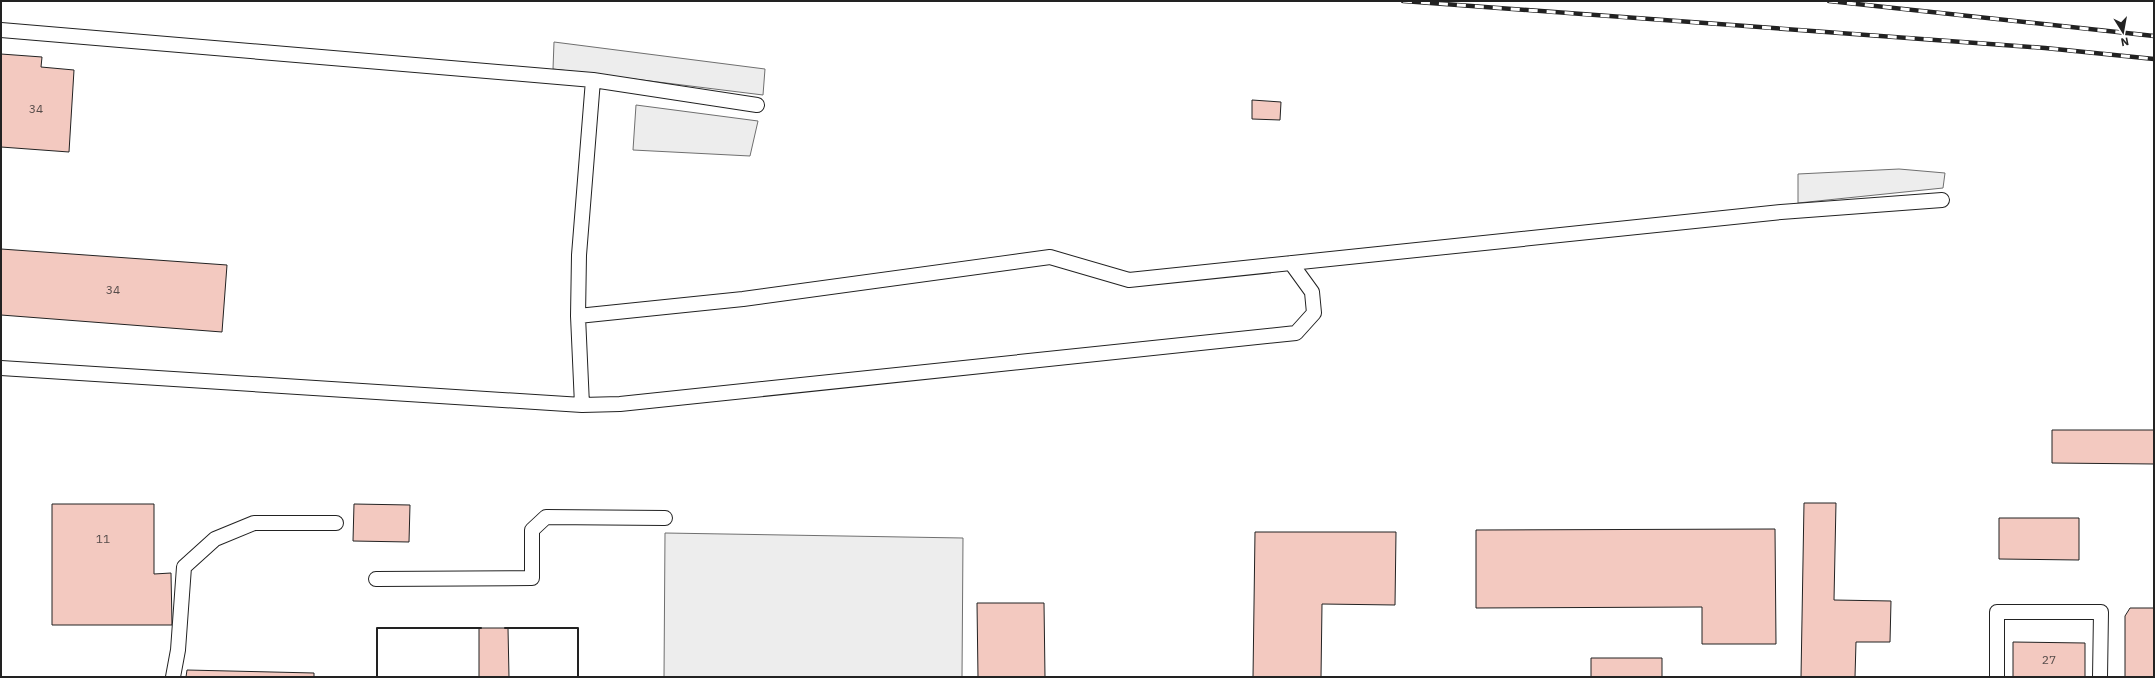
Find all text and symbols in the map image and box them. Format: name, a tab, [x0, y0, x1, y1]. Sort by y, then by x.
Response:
north arrow	[2103, 12, 2143, 52]
text: N	[2120, 34, 2130, 49]
house number: 34	[29, 101, 43, 116]
house number: 34	[106, 282, 120, 297]
house number: 11	[96, 531, 110, 546]
house number: 27	[2042, 652, 2056, 667]

